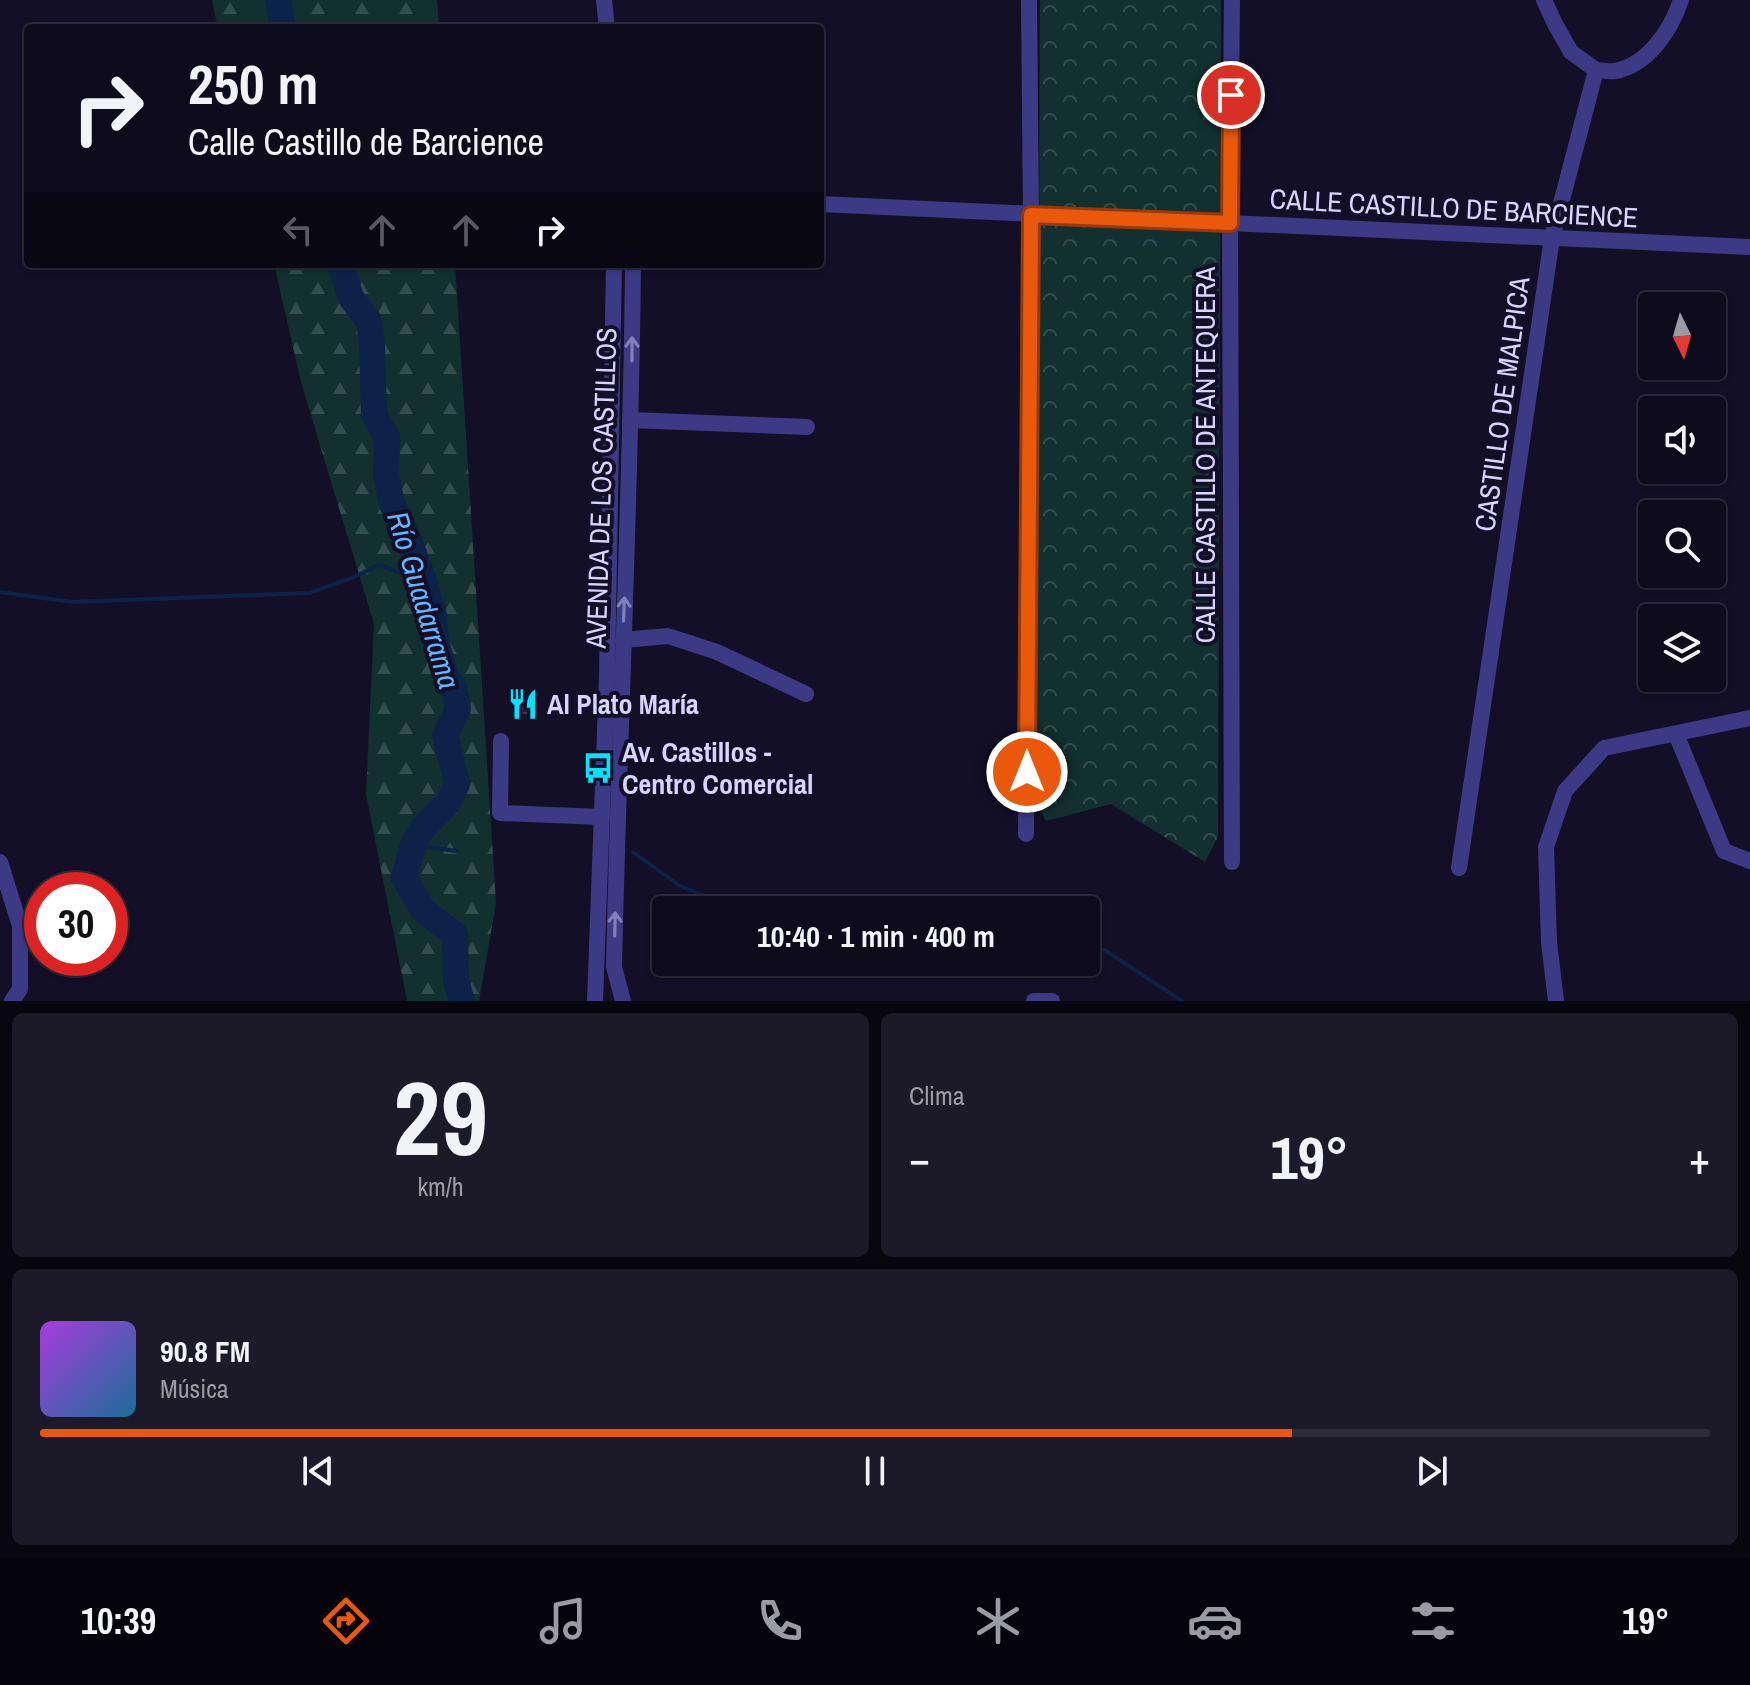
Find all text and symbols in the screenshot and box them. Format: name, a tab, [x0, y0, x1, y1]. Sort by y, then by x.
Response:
text: 250 m	[188, 46, 318, 121]
icon: right	[56, 56, 160, 160]
pin	[1197, 61, 1265, 129]
icon: arrive	[1209, 73, 1253, 117]
text: Calle Castillo de Barcience	[188, 118, 544, 166]
street label: CALLE CASTILLO DE BARCIENCE	[1269, 179, 1639, 237]
icon: left	[276, 208, 320, 252]
icon: ahead	[360, 208, 404, 252]
icon: ahead	[444, 208, 488, 252]
icon: right	[528, 208, 572, 252]
street label: CALLE CASTILLO DE ANTEQUERA	[1186, 266, 1224, 643]
street label: CASTILLO DE MALPICA	[1465, 274, 1539, 534]
north arrow	[1638, 292, 1726, 380]
map controls	[1638, 292, 1726, 692]
street label: AVENIDA DE LOS CASTILLOS	[576, 327, 626, 650]
one-way arrow	[624, 336, 640, 363]
button: sound	[1638, 396, 1726, 484]
button: search	[1638, 500, 1726, 588]
water label: Río Guadarrama	[378, 507, 470, 693]
one-way arrow	[617, 596, 632, 622]
button: layers	[1638, 604, 1726, 692]
place label: Al Plato María	[547, 685, 699, 723]
restaurant icon: Al Plato María	[506, 687, 540, 721]
position arrow	[985, 730, 1069, 814]
place label: Av. Castillos - Centro Comercial	[622, 733, 813, 803]
bus stop icon: Av. Castillos - Centro Comercial	[581, 751, 615, 785]
speed limit sign: 30	[24, 872, 128, 976]
one-way arrow	[608, 911, 623, 938]
text: 10:40 · 1 min · 400 m	[757, 916, 995, 956]
text: 29	[393, 1047, 488, 1187]
text: Clima	[909, 1078, 965, 1113]
text: 19°	[1270, 1117, 1349, 1198]
text: −	[909, 1128, 930, 1188]
text: +	[1689, 1128, 1710, 1188]
text: km/h	[417, 1169, 464, 1204]
text: 90.8 FM	[160, 1331, 250, 1371]
text: Música	[160, 1371, 229, 1406]
icon: previous	[296, 1449, 340, 1493]
icon: pause	[853, 1449, 897, 1493]
icon: next	[1410, 1449, 1454, 1493]
icon: directions	[318, 1593, 374, 1649]
icon: music	[535, 1593, 591, 1649]
icon: phone	[752, 1593, 808, 1649]
icon: climate	[970, 1593, 1026, 1649]
icon: car	[1187, 1593, 1243, 1649]
icon: filters	[1405, 1593, 1461, 1649]
text: 10:39	[81, 1597, 156, 1645]
text: 19°	[1622, 1597, 1669, 1645]

